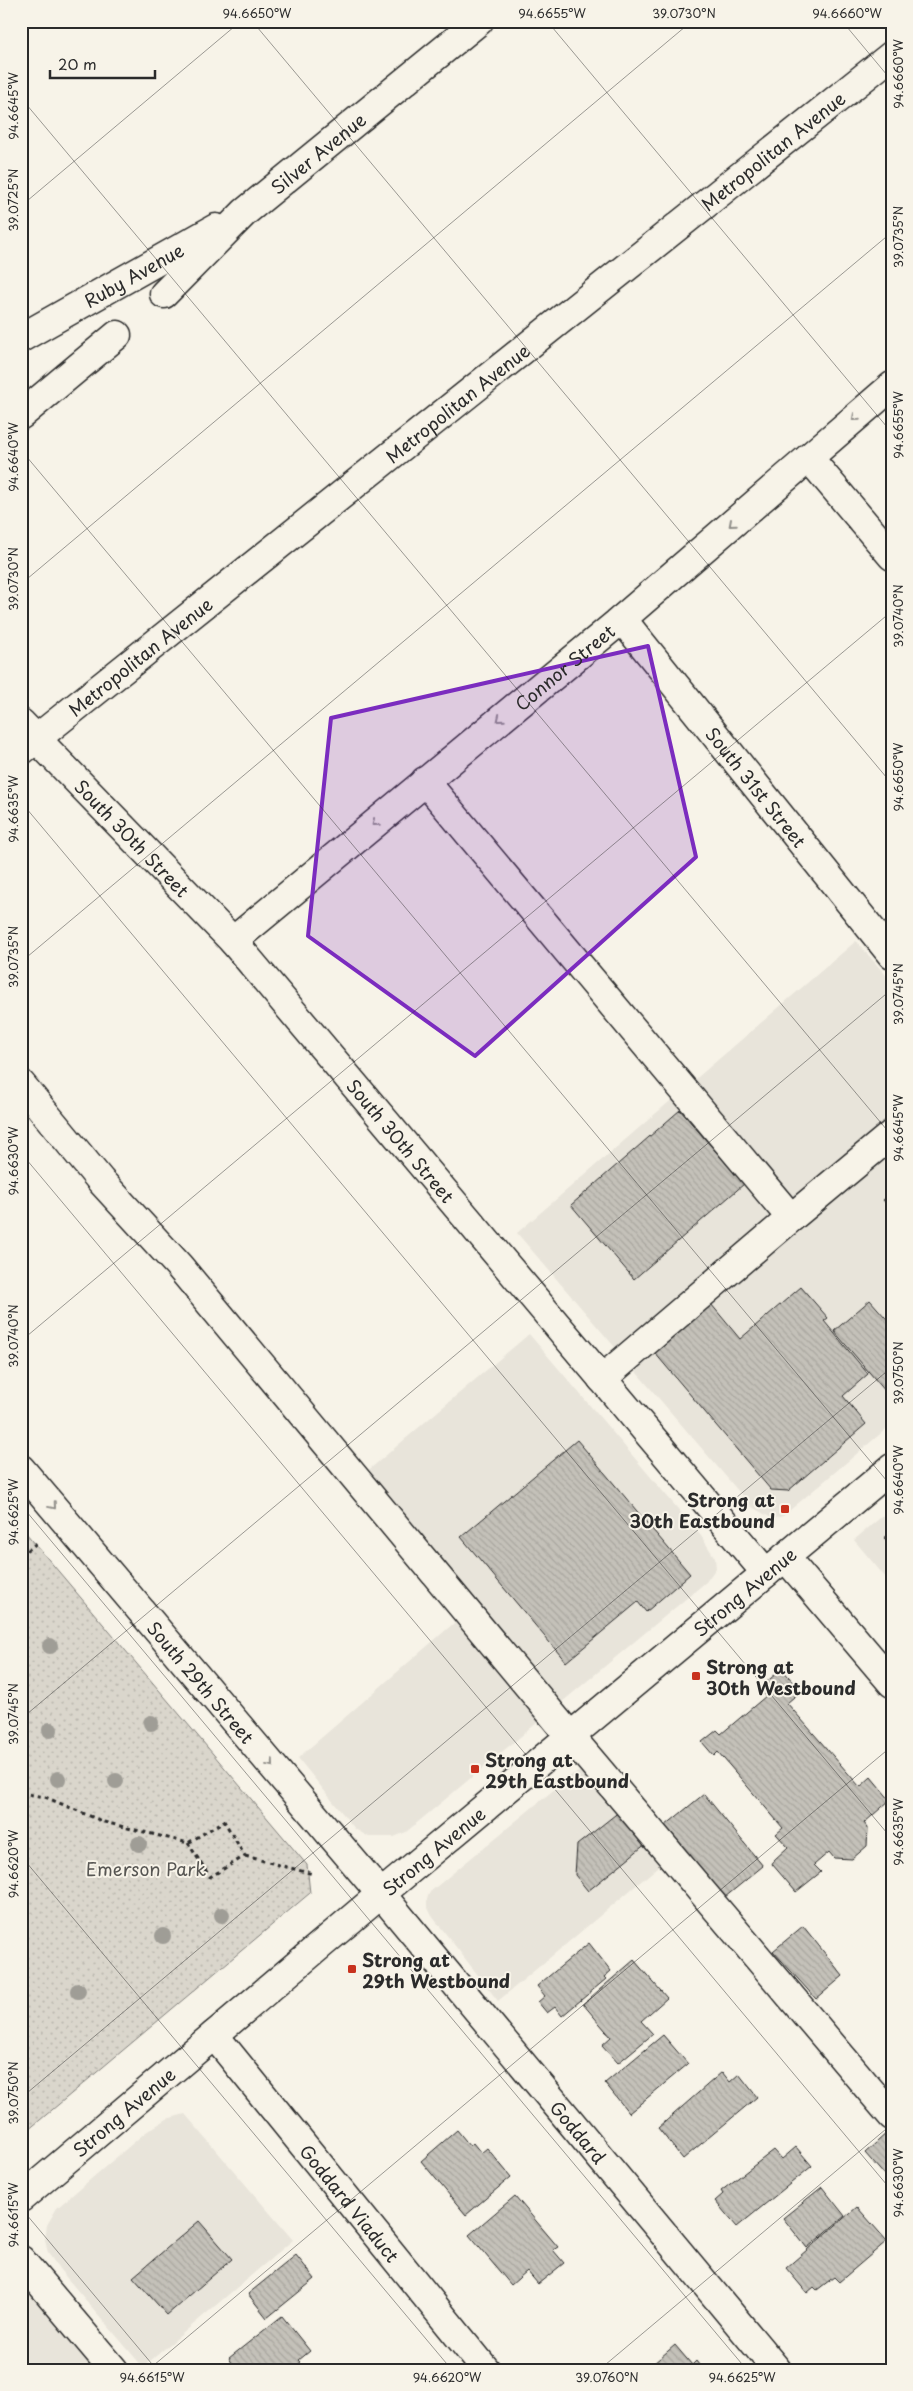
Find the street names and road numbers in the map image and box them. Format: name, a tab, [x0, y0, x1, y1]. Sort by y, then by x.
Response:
street label: Metropolitan Avenue	[695, 84, 851, 217]
street label: Silver Avenue	[264, 106, 371, 200]
street label: Ruby Avenue	[78, 236, 188, 314]
street label: Metropolitan Avenue	[379, 337, 535, 469]
street label: Metropolitan Avenue	[62, 590, 218, 722]
street label: Connor Street	[508, 617, 620, 716]
street label: South 31st Street	[700, 721, 813, 853]
street label: South 30th Street	[69, 773, 196, 903]
street label: South 30th Street	[341, 1073, 461, 1208]
street label: Strong Avenue	[687, 1540, 802, 1642]
street label: South 29th Street	[142, 1615, 261, 1749]
street label: Strong Avenue	[376, 1799, 491, 1902]
street label: Strong Avenue	[66, 2060, 181, 2163]
street label: Goddard	[544, 2094, 613, 2169]
street label: Goddard Viaduct	[294, 2138, 406, 2267]

